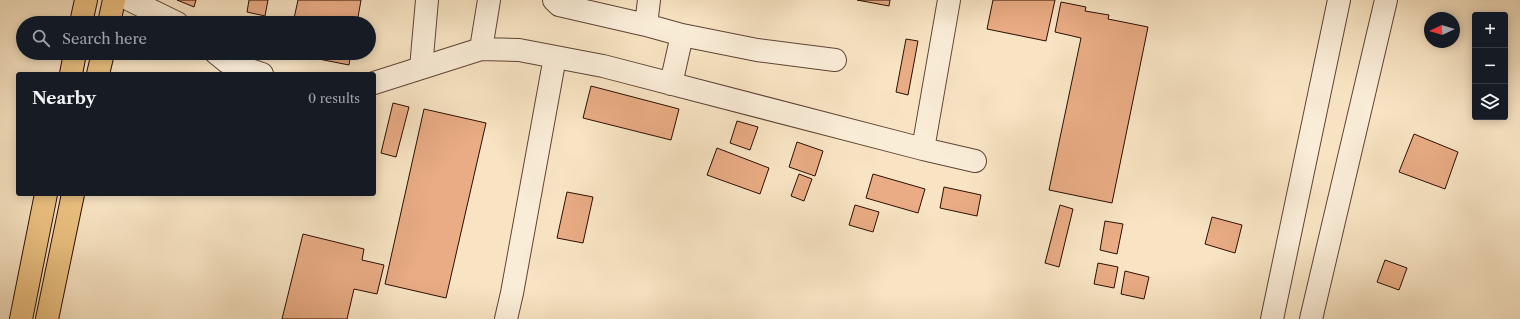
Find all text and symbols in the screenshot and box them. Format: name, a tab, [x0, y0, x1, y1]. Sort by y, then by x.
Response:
north arrow	[1424, 12, 1460, 48]
map controls	[1472, 12, 1508, 120]
button: +	[1472, 12, 1508, 48]
search box	[16, 16, 376, 60]
icon: search	[30, 27, 52, 49]
text: Search here	[62, 29, 147, 48]
button: −	[1472, 48, 1508, 84]
button: layers	[1472, 84, 1508, 120]
text: Nearby	[32, 88, 96, 108]
text: 0 results	[308, 90, 360, 106]

